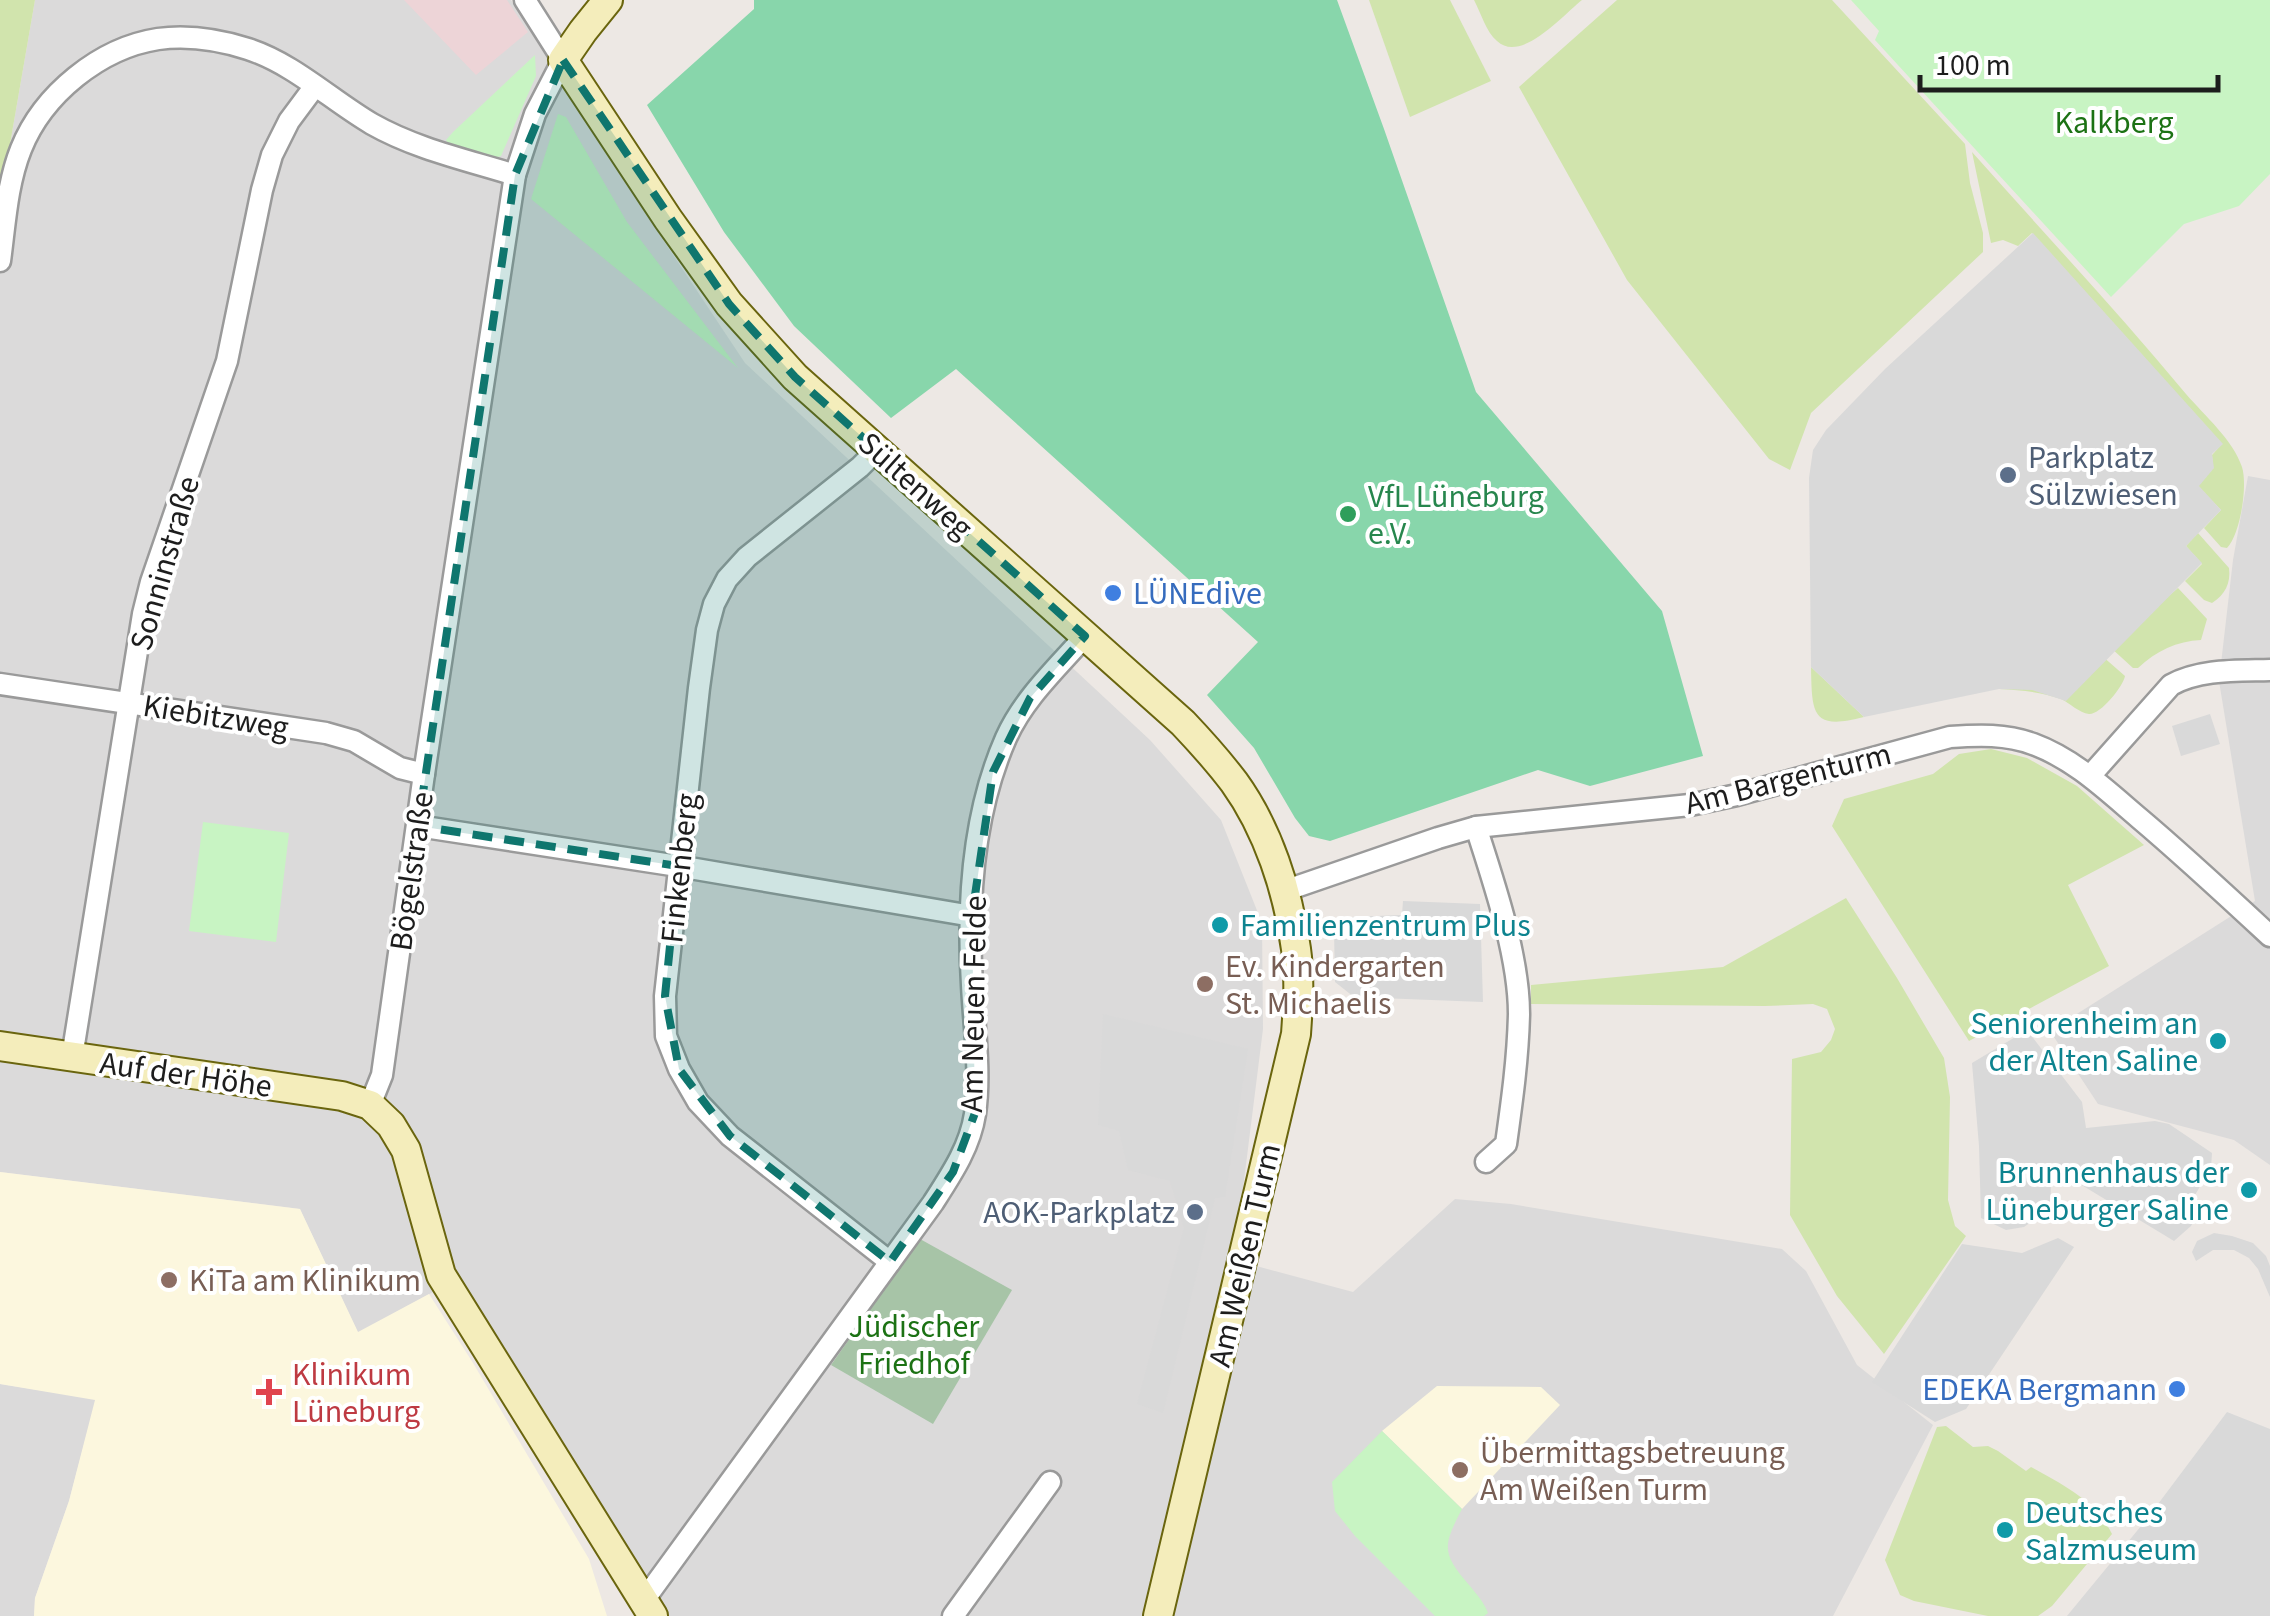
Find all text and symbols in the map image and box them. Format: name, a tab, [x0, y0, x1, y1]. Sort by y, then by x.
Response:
scale bar	[1920, 30, 2218, 92]
text: 100 m	[1935, 44, 2011, 87]
park label: Kalkberg	[2054, 100, 2174, 146]
street label: Sültenweg	[848, 421, 983, 550]
place label: Parkplatz Sülzwiesen	[2028, 435, 2178, 518]
marker: Parkplatz Sülzwiesen	[1997, 464, 2019, 486]
street label: Sonninstraße	[118, 471, 212, 656]
place label: VfL Lüneburg e.V.	[1368, 474, 1544, 557]
marker: VfL Lüneburg e.V.	[1337, 503, 1359, 525]
place label: LÜNEdive	[1133, 571, 1262, 617]
marker: LÜNEdive	[1102, 582, 1124, 604]
street label: Kiebitzweg	[140, 683, 292, 751]
street label: Am Bargenturm	[1680, 731, 1896, 827]
street label: Bögelstraße	[378, 789, 446, 954]
street label: Finkenberg	[649, 791, 711, 945]
street label: Am Neuen Felde	[949, 895, 999, 1113]
place label: Familienzentrum Plus	[1240, 903, 1531, 949]
marker: Familienzentrum Plus	[1209, 914, 1231, 936]
place label: Ev. Kindergarten St. Michaelis	[1225, 944, 1445, 1027]
marker: Ev. Kindergarten St. Michaelis	[1194, 973, 1216, 995]
place label: Seniorenheim an der Alten Saline	[1970, 1001, 2198, 1084]
marker: Seniorenheim an der Alten Saline	[2207, 1030, 2229, 1052]
street label: Auf der Höhe	[97, 1040, 275, 1110]
street label: Am Weißen Turm	[1197, 1139, 1293, 1372]
place label: Brunnenhaus der Lüneburger Saline	[1985, 1150, 2230, 1233]
marker: Brunnenhaus der Lüneburger Saline	[2238, 1179, 2260, 1201]
place label: AOK-Parkplatz	[983, 1190, 1175, 1236]
marker: AOK-Parkplatz	[1184, 1201, 1206, 1223]
place label: KiTa am Klinikum	[189, 1258, 421, 1304]
marker: KiTa am Klinikum	[158, 1269, 180, 1291]
park label: Jüdischer Friedhof	[849, 1304, 980, 1387]
place label: Klinikum Lüneburg	[292, 1352, 420, 1435]
place label: EDEKA Bergmann	[1922, 1367, 2157, 1413]
marker: EDEKA Bergmann	[2166, 1378, 2188, 1400]
marker: Klinikum Lüneburg	[256, 1379, 282, 1405]
place label: Übermittagsbetreuung Am Weißen Turm	[1480, 1430, 1785, 1513]
marker: Übermittagsbetreuung Am Weißen Turm	[1449, 1459, 1471, 1481]
place label: Deutsches Salzmuseum	[2025, 1490, 2197, 1573]
marker: Deutsches Salzmuseum	[1994, 1519, 2016, 1541]

